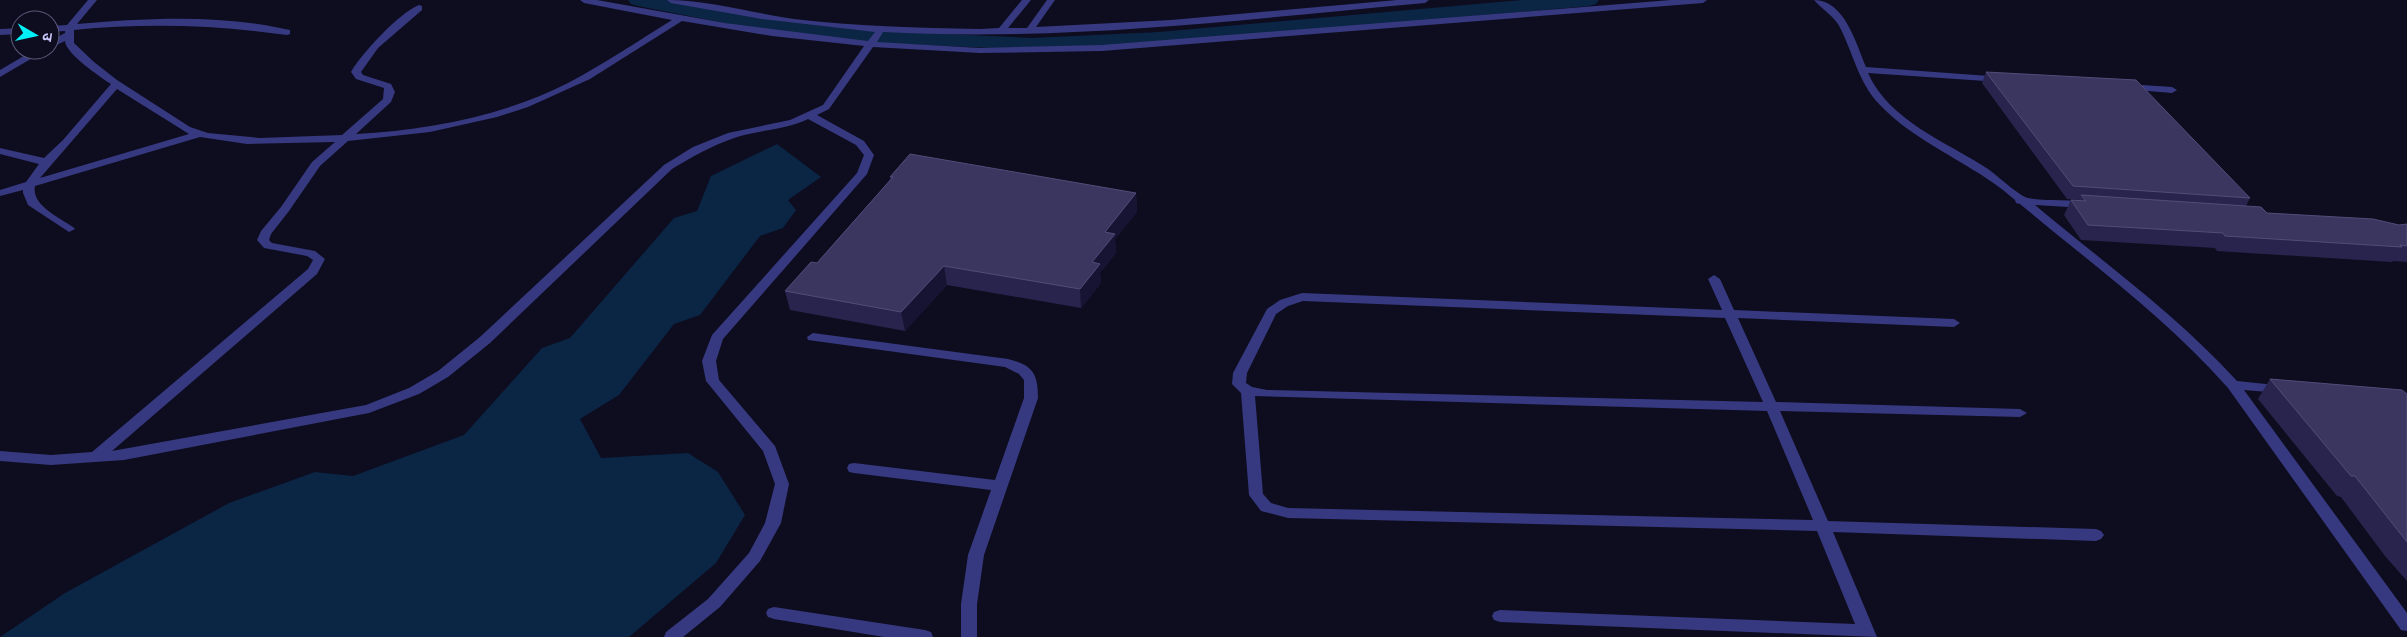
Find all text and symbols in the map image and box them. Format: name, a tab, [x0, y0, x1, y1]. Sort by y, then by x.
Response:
north arrow	[10, 10, 60, 60]
text: उ	[38, 32, 57, 43]

